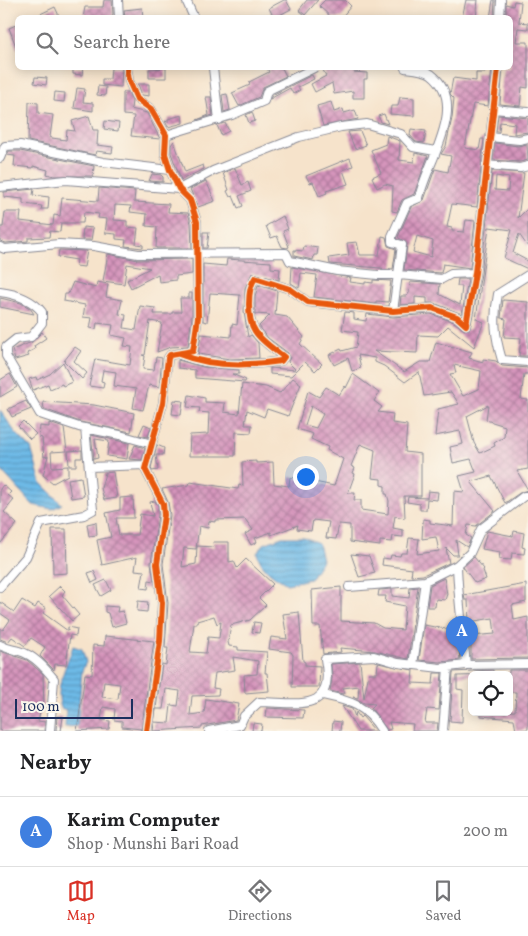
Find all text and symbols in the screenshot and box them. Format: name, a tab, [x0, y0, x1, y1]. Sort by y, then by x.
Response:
search box	[15, 15, 513, 70]
icon: search	[33, 29, 61, 57]
text: Search here	[73, 30, 170, 56]
your location	[293, 464, 319, 490]
pin: A	[446, 616, 478, 657]
map controls	[468, 671, 513, 716]
button: locate	[468, 671, 513, 716]
scale bar	[15, 696, 132, 719]
text: 100 m	[22, 698, 60, 717]
text: Nearby	[20, 749, 91, 778]
text: Karim Computer	[67, 808, 220, 834]
text: A	[30, 821, 42, 843]
text: 200 m	[463, 821, 508, 843]
text: Shop · Munshi Bari Road	[67, 834, 239, 856]
tab: Map	[67, 877, 95, 926]
tab: Directions	[228, 877, 292, 926]
tab: Saved	[425, 877, 461, 926]

